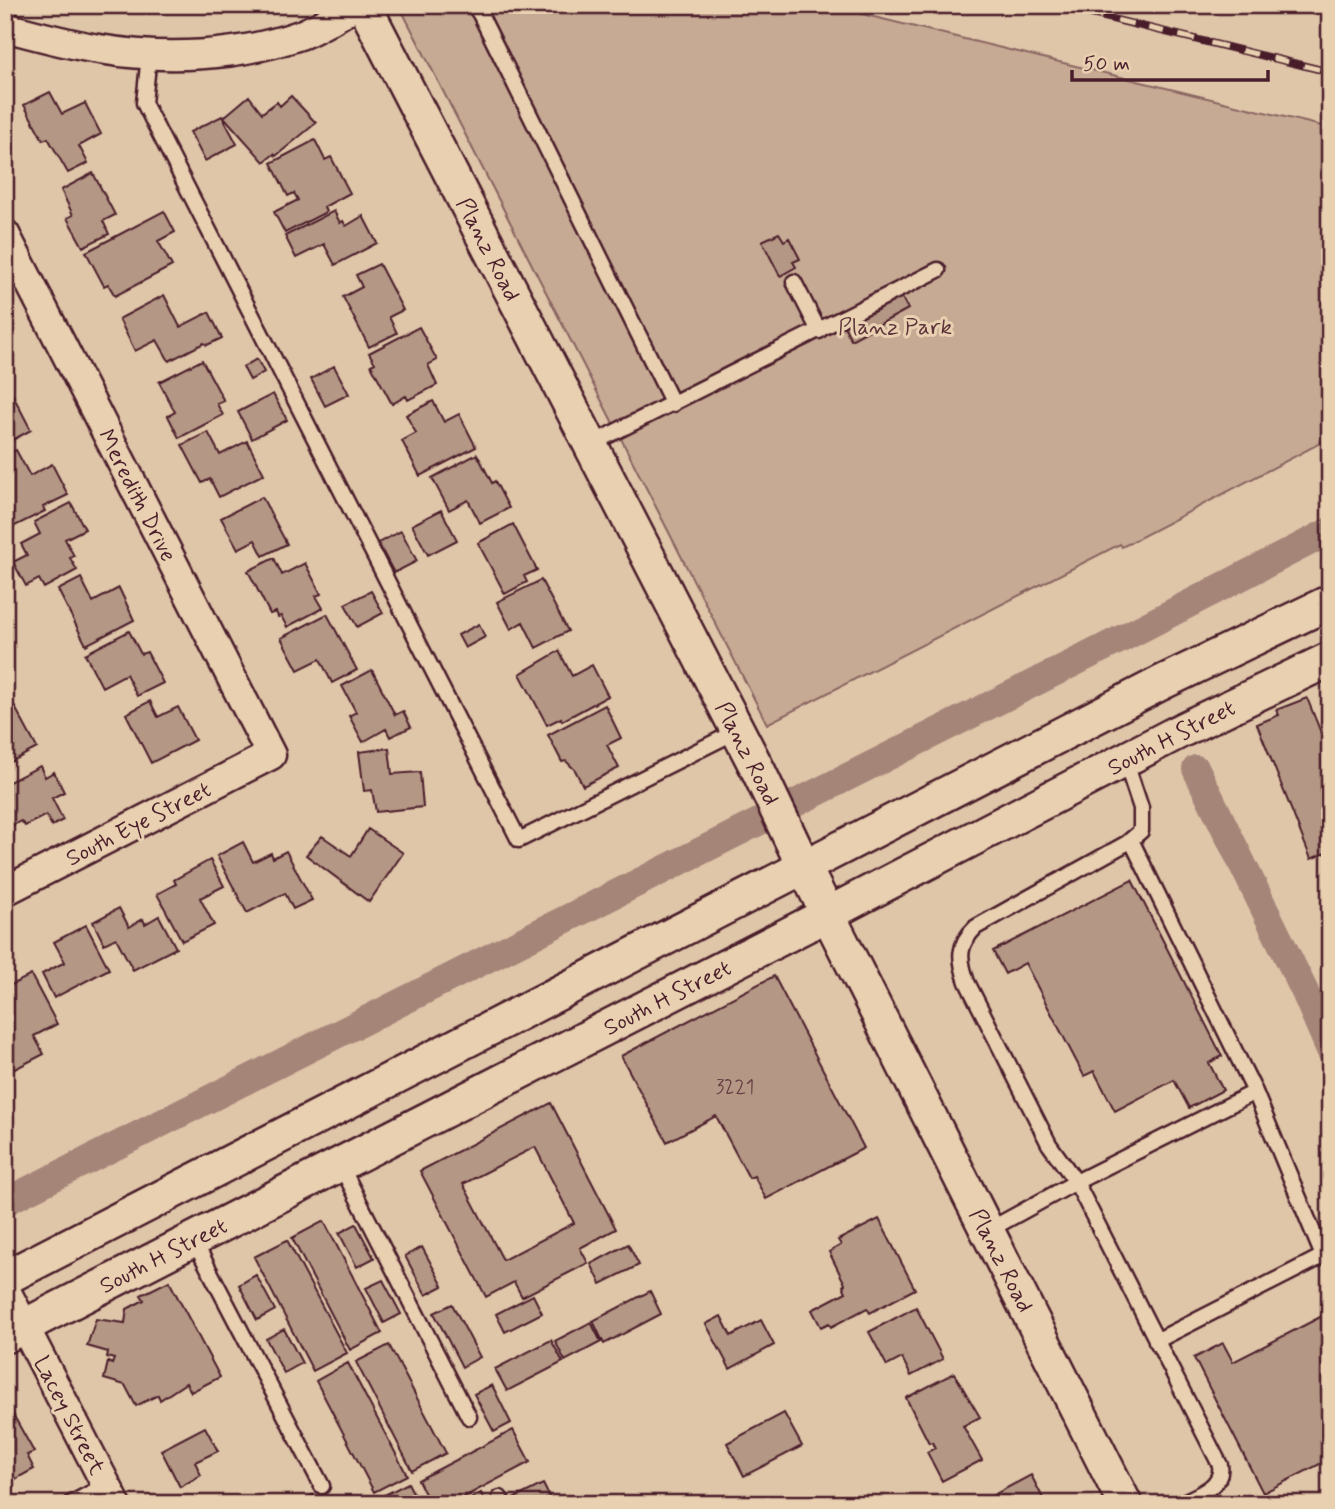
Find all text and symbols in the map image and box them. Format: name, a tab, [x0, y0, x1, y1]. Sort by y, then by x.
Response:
scale bar	[1072, 38, 1268, 82]
text: 50 m	[1083, 50, 1130, 78]
street label: Planz Road	[448, 193, 526, 307]
park label: Planz Park	[838, 313, 952, 343]
street label: Meredith Drive	[90, 425, 182, 567]
street label: South H Street	[1103, 694, 1241, 784]
street label: Planz Road	[707, 697, 785, 811]
street label: South Eye Street	[61, 775, 217, 874]
street label: South H Street	[599, 954, 737, 1044]
house number: 3221	[716, 1075, 754, 1100]
street label: Planz Road	[961, 1204, 1039, 1318]
street label: South H Street	[95, 1212, 233, 1302]
street label: Lacey Street	[25, 1351, 111, 1481]

